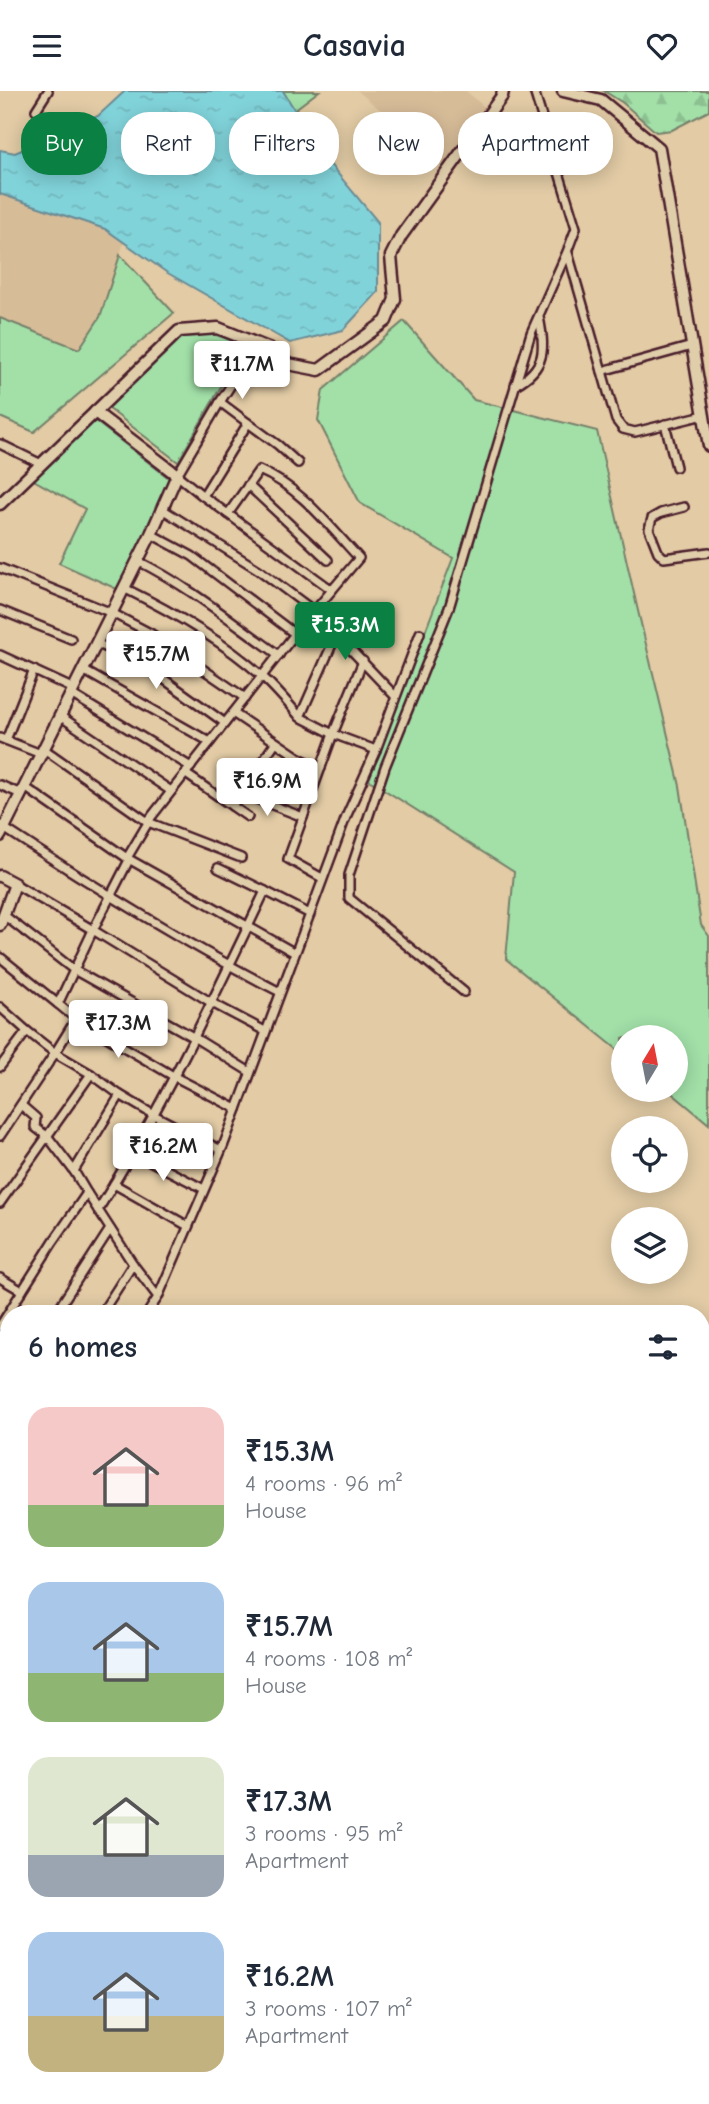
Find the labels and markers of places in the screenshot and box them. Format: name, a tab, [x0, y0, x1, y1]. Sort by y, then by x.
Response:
pin: ₹11.7M	[185, 341, 299, 401]
pin: ₹15.3M	[288, 603, 402, 662]
pin: ₹15.7M	[99, 631, 213, 691]
pin: ₹16.9M	[210, 759, 324, 818]
pin: ₹17.3M	[61, 1000, 175, 1060]
pin: ₹16.2M	[106, 1123, 220, 1183]

